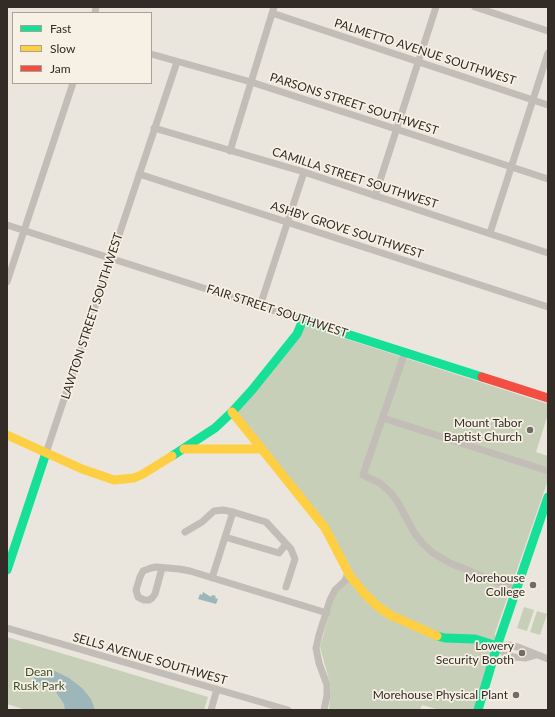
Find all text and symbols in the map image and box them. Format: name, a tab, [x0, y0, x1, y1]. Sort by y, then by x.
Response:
legend	[12, 12, 152, 84]
street label: PALMETTO AVENUE SOUTHWEST	[332, 16, 518, 88]
text: Fast	[50, 21, 71, 36]
text: Slow	[50, 41, 75, 56]
text: Jam	[50, 61, 71, 76]
street label: PARSONS STREET SOUTHWEST	[268, 70, 440, 138]
street label: CAMILLA STREET SOUTHWEST	[270, 144, 440, 212]
street label: ASHBY GROVE SOUTHWEST	[269, 198, 425, 262]
street label: LAWTON STREET SOUTHWEST	[58, 231, 126, 401]
street label: FAIR STREET SOUTHWEST	[205, 281, 349, 341]
place label: Mount Tabor Baptist Church	[444, 416, 522, 444]
marker: Mount Tabor Baptist Church	[525, 425, 535, 435]
place label: Morehouse College	[465, 571, 525, 599]
marker: Morehouse College	[528, 580, 538, 590]
street label: SELLS AVENUE SOUTHWEST	[71, 630, 229, 688]
place label: Lowery Security Booth	[436, 639, 514, 667]
marker: Lowery Security Booth	[517, 648, 527, 658]
park label: Dean Rusk Park	[13, 665, 65, 693]
place label: Morehouse Physical Plant	[373, 688, 508, 702]
marker: Morehouse Physical Plant	[511, 690, 521, 700]

